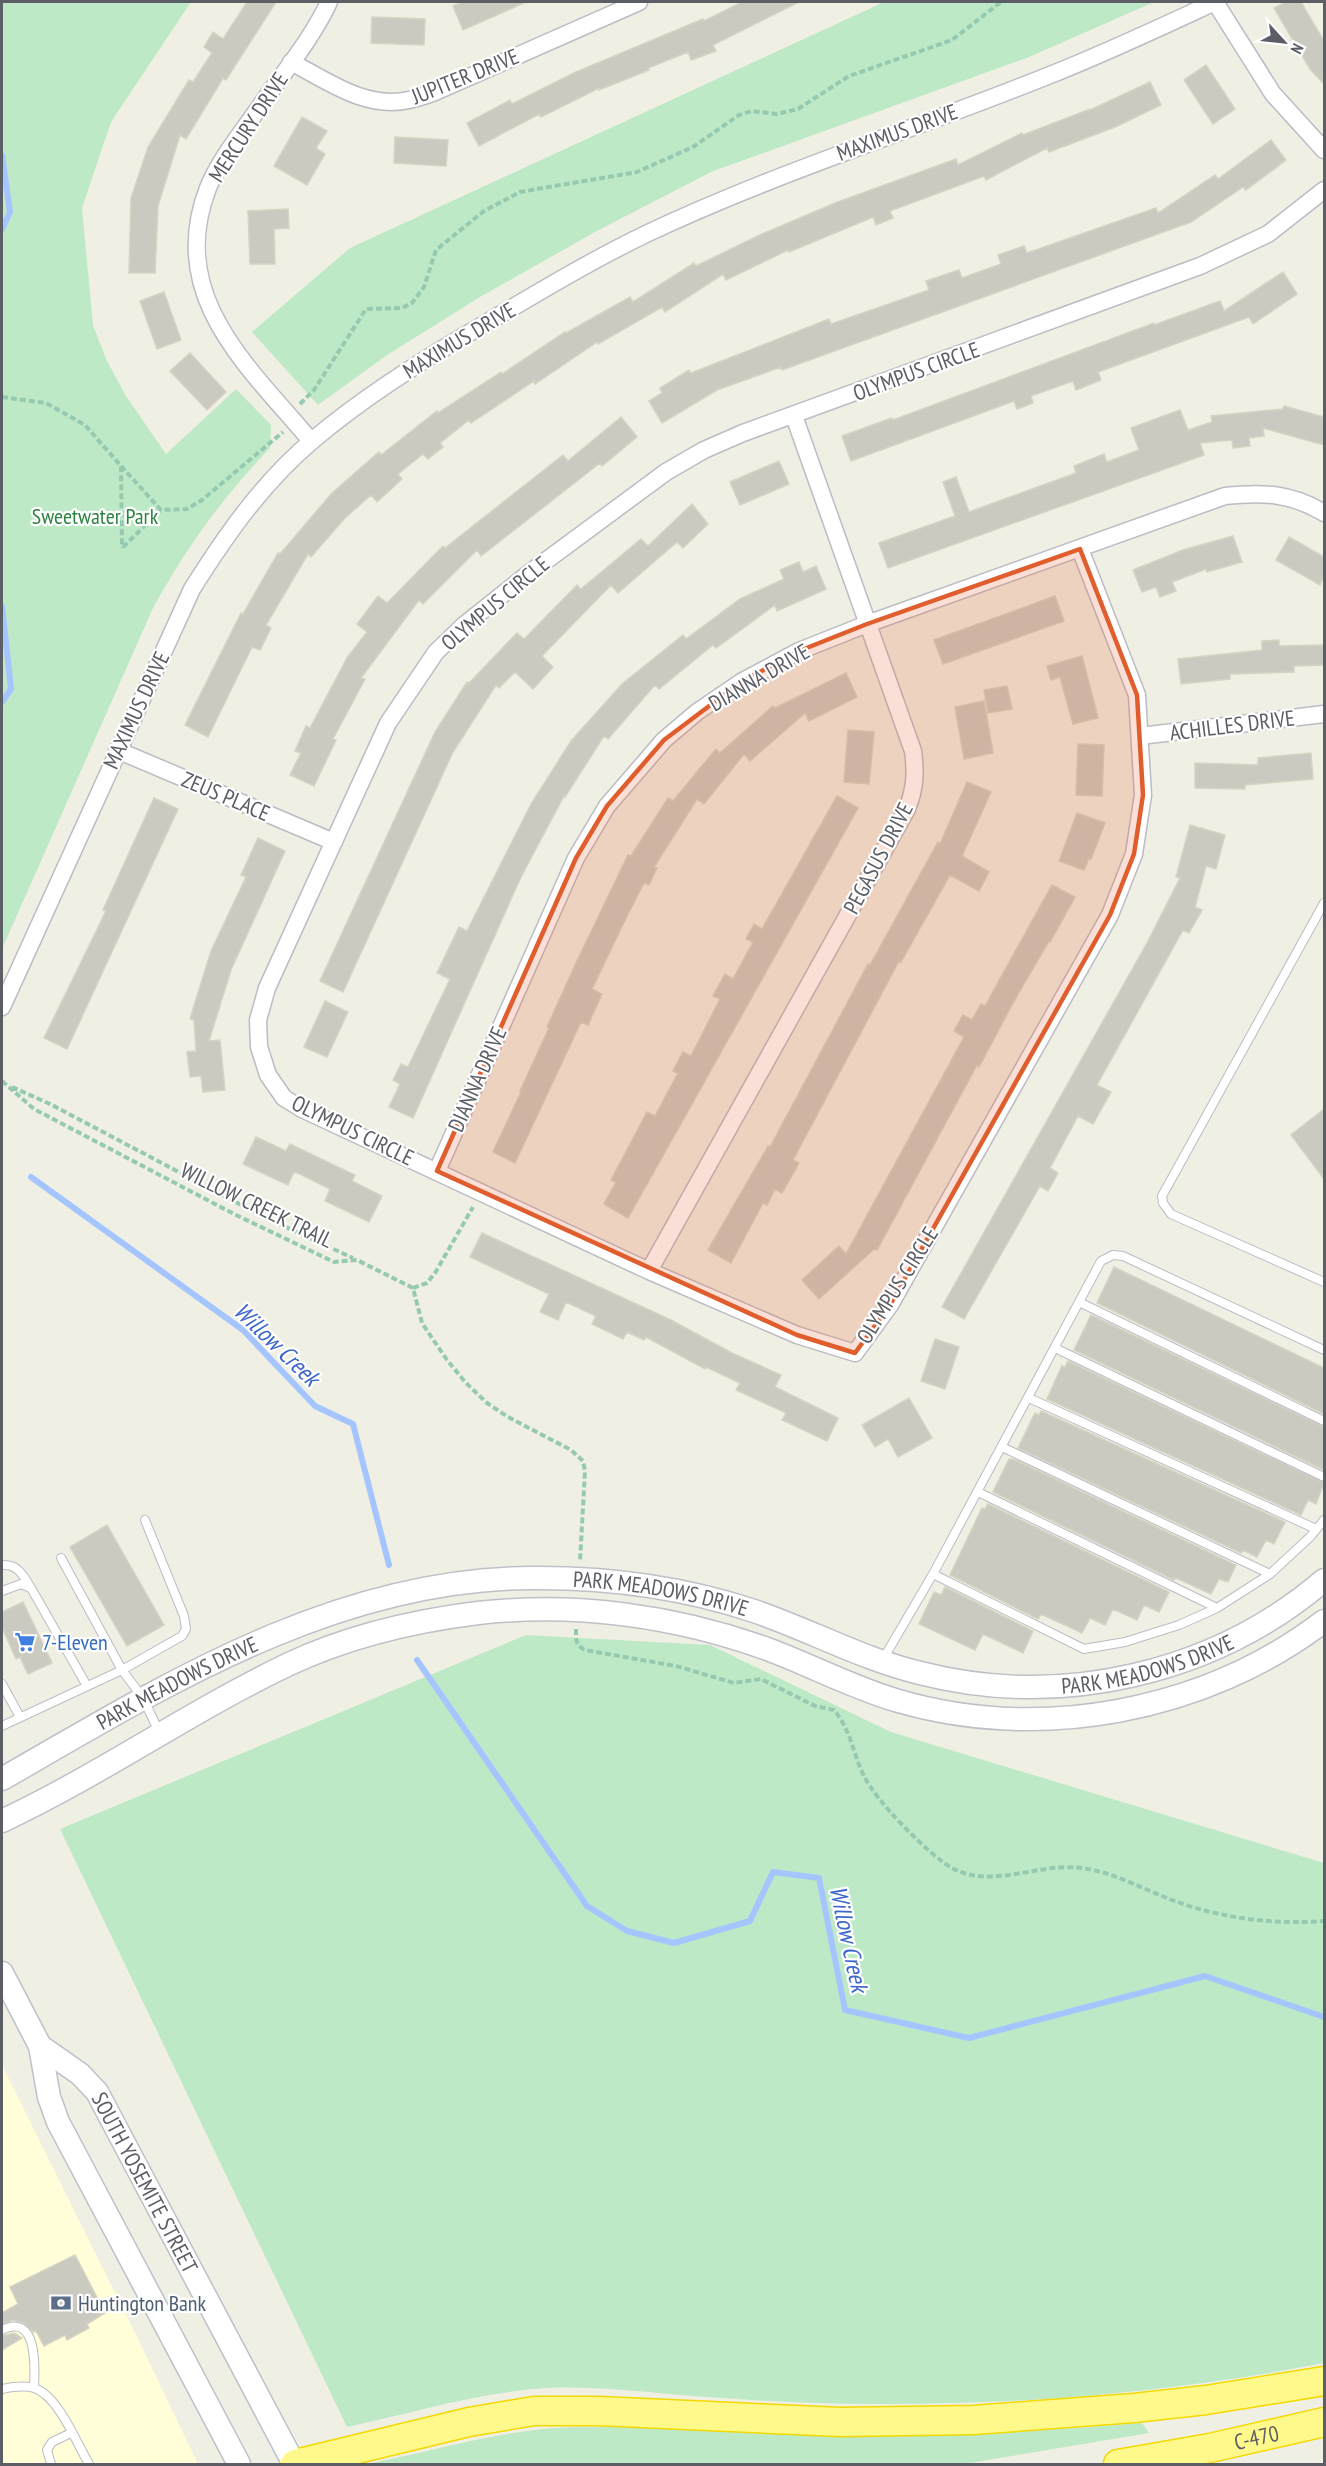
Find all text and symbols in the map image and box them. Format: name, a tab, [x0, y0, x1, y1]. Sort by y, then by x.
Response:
north arrow	[1254, 12, 1314, 72]
text: N	[1286, 40, 1308, 57]
street label: JUPITER DRIVE	[406, 42, 523, 111]
street label: MERCURY DRIVE	[202, 67, 294, 187]
street label: MAXIMUS DRIVE	[833, 97, 961, 167]
street label: MAXIMUS DRIVE	[398, 295, 520, 385]
street label: OLYMPUS CIRCLE	[849, 335, 983, 407]
park label: Sweetwater Park	[32, 502, 159, 530]
street label: OLYMPUS CIRCLE	[435, 550, 555, 656]
street label: DIANNA DRIVE	[704, 637, 814, 717]
street label: MAXIMUS DRIVE	[97, 647, 175, 773]
street label: ACHILLES DRIVE	[1168, 703, 1296, 747]
street label: ZEUS PLACE	[178, 765, 274, 827]
street label: PEGASUS DRIVE	[837, 797, 919, 919]
street label: DIANNA DRIVE	[441, 1022, 513, 1136]
street label: OLYMPUS CIRCLE	[287, 1088, 419, 1172]
street label: WILLOW CREEK TRAIL	[176, 1156, 338, 1254]
street label: OLYMPUS CIRCLE	[850, 1221, 944, 1349]
water label: Willow Creek	[228, 1295, 328, 1394]
street label: PARK MEADOWS DRIVE	[573, 1565, 752, 1622]
place label: 7-Eleven	[42, 1628, 108, 1656]
street label: PARK MEADOWS DRIVE	[1060, 1628, 1238, 1700]
supermarket icon: 7-Eleven	[13, 1630, 37, 1654]
street label: PARK MEADOWS DRIVE	[91, 1630, 262, 1736]
water label: Willow Creek	[823, 1883, 876, 1998]
street label: SOUTH YOSEMITE STREET	[86, 2087, 204, 2278]
place label: Huntington Bank	[78, 2289, 207, 2317]
bank icon: Huntington Bank	[49, 2291, 73, 2315]
street label: C-470	[1231, 2419, 1281, 2456]

